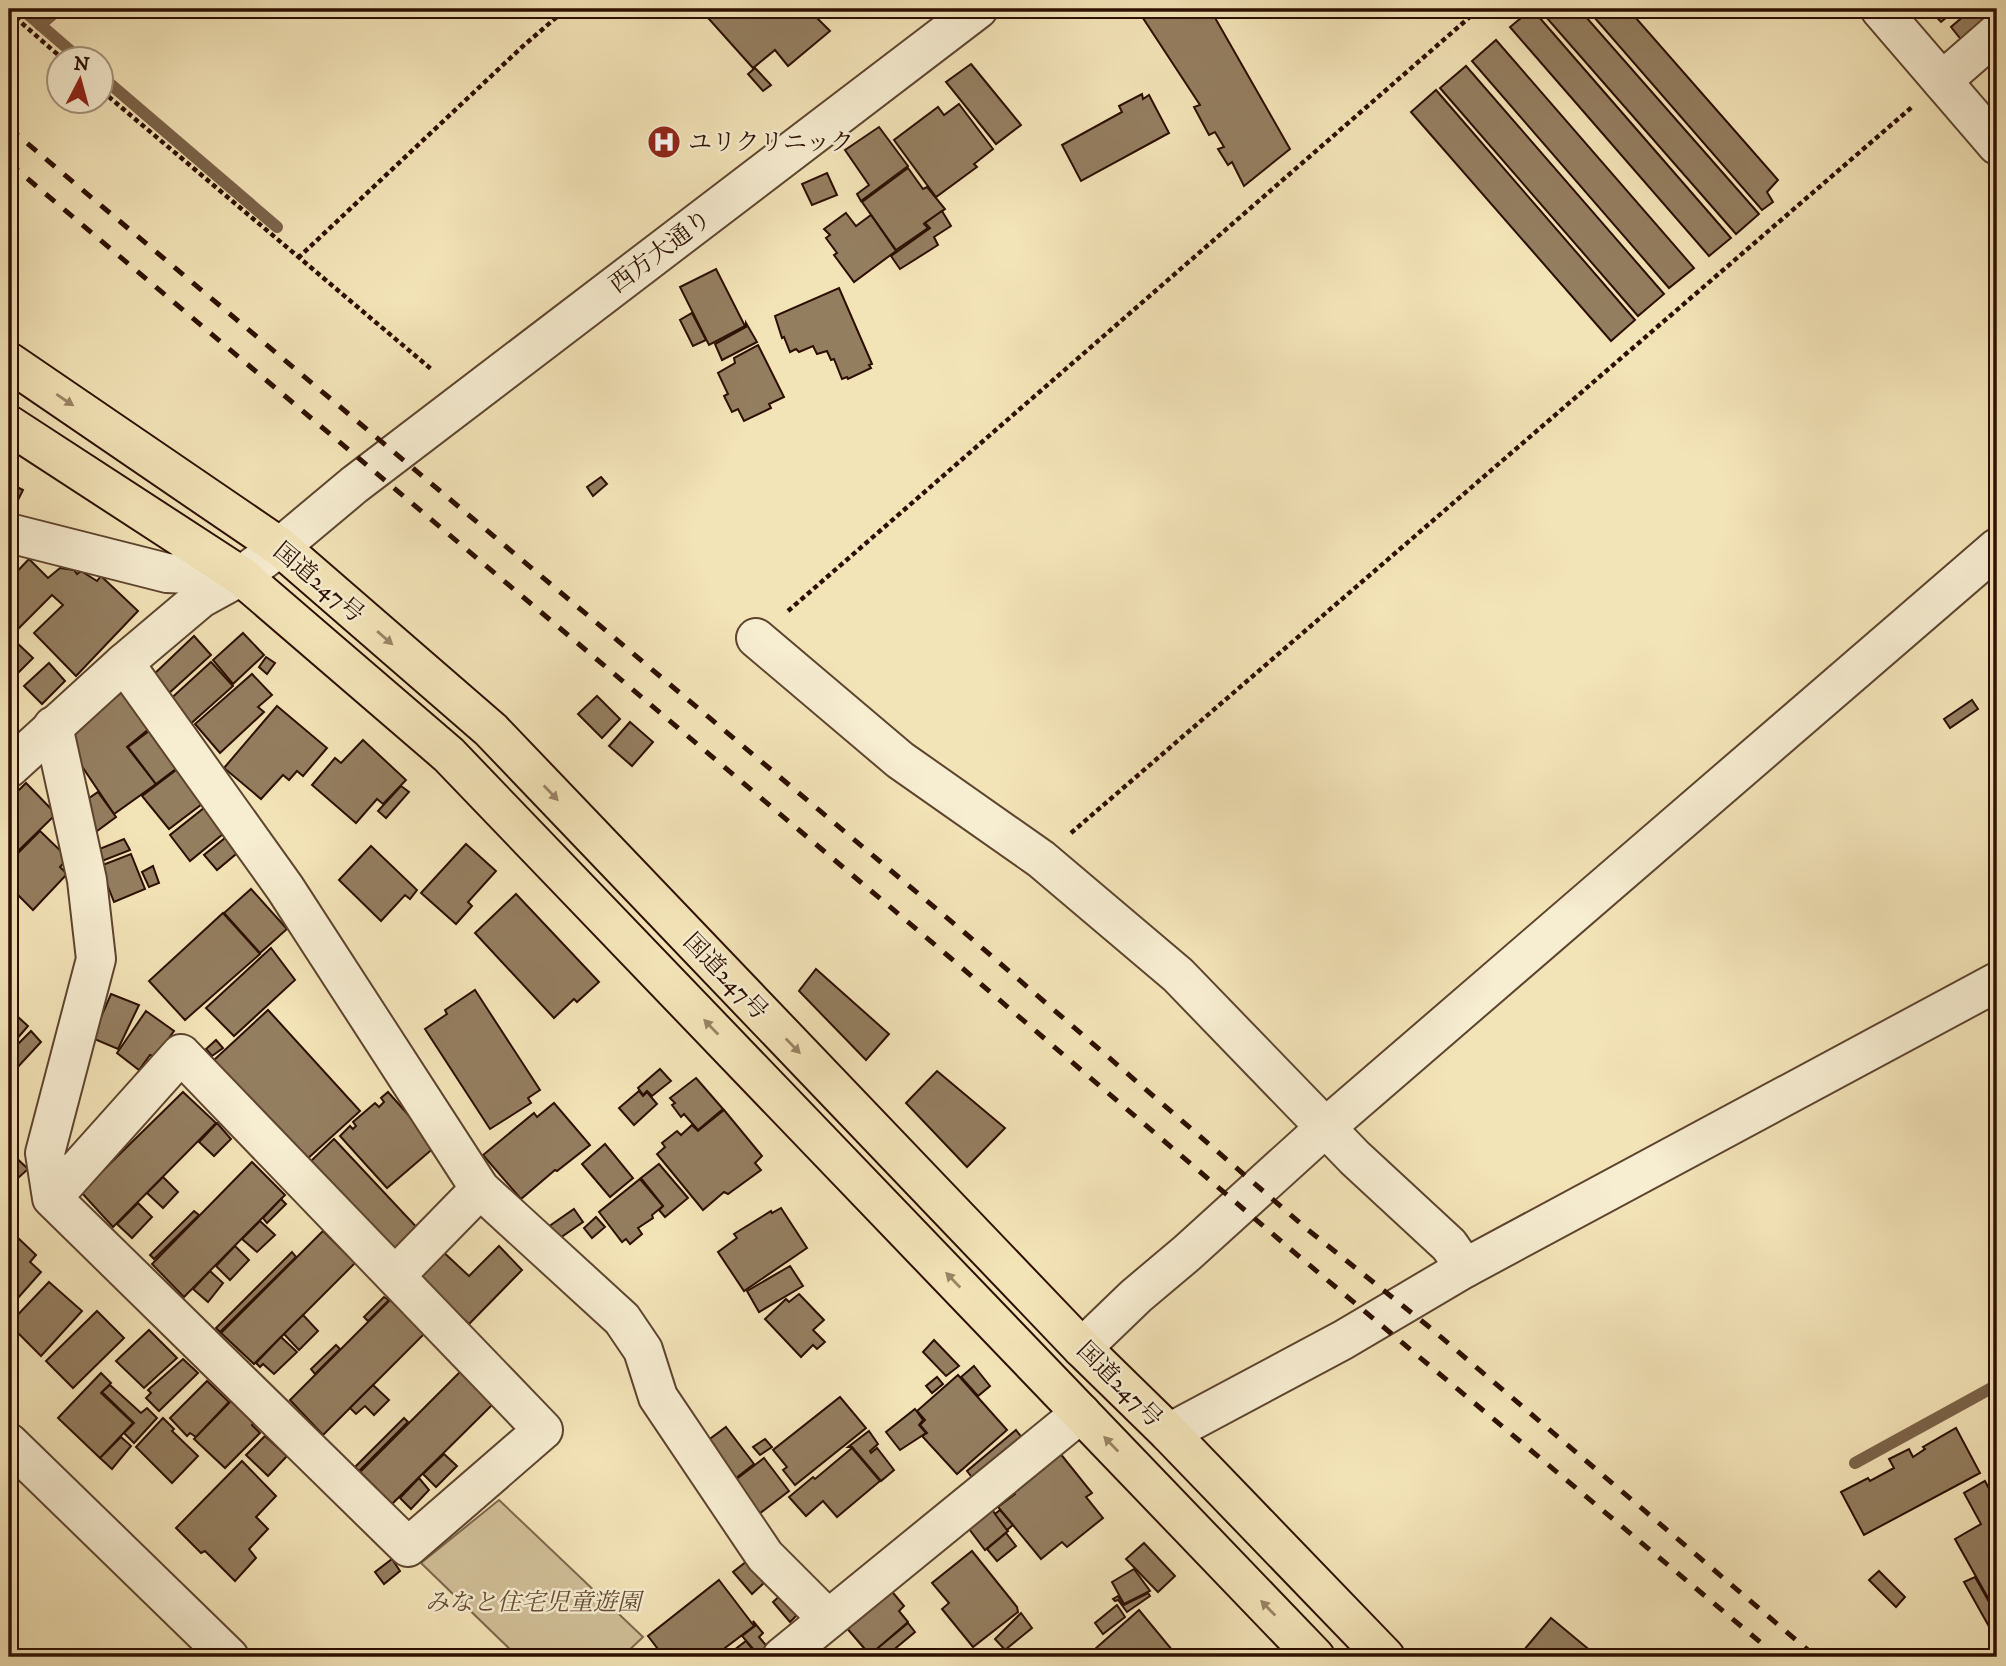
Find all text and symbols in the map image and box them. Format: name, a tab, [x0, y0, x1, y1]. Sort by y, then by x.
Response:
north arrow	[46, 46, 116, 116]
text: N	[73, 52, 91, 77]
hospital icon: ユリクリニック	[645, 123, 683, 161]
place label: ユリクリニック	[688, 128, 854, 158]
street label: 西方大通り	[604, 204, 718, 300]
one-way arrow	[56, 393, 74, 407]
street label: 国道247号	[267, 536, 370, 629]
one-way arrow	[376, 630, 394, 646]
one-way arrow	[543, 784, 559, 801]
street label: 国道247号	[676, 927, 774, 1026]
one-way arrow	[703, 1019, 719, 1036]
one-way arrow	[785, 1037, 802, 1054]
one-way arrow	[945, 1271, 962, 1288]
street label: 国道247号	[1070, 1335, 1169, 1434]
one-way arrow	[1103, 1436, 1119, 1453]
park label: みなと住宅児童遊園	[425, 1588, 645, 1618]
one-way arrow	[1261, 1600, 1277, 1617]

